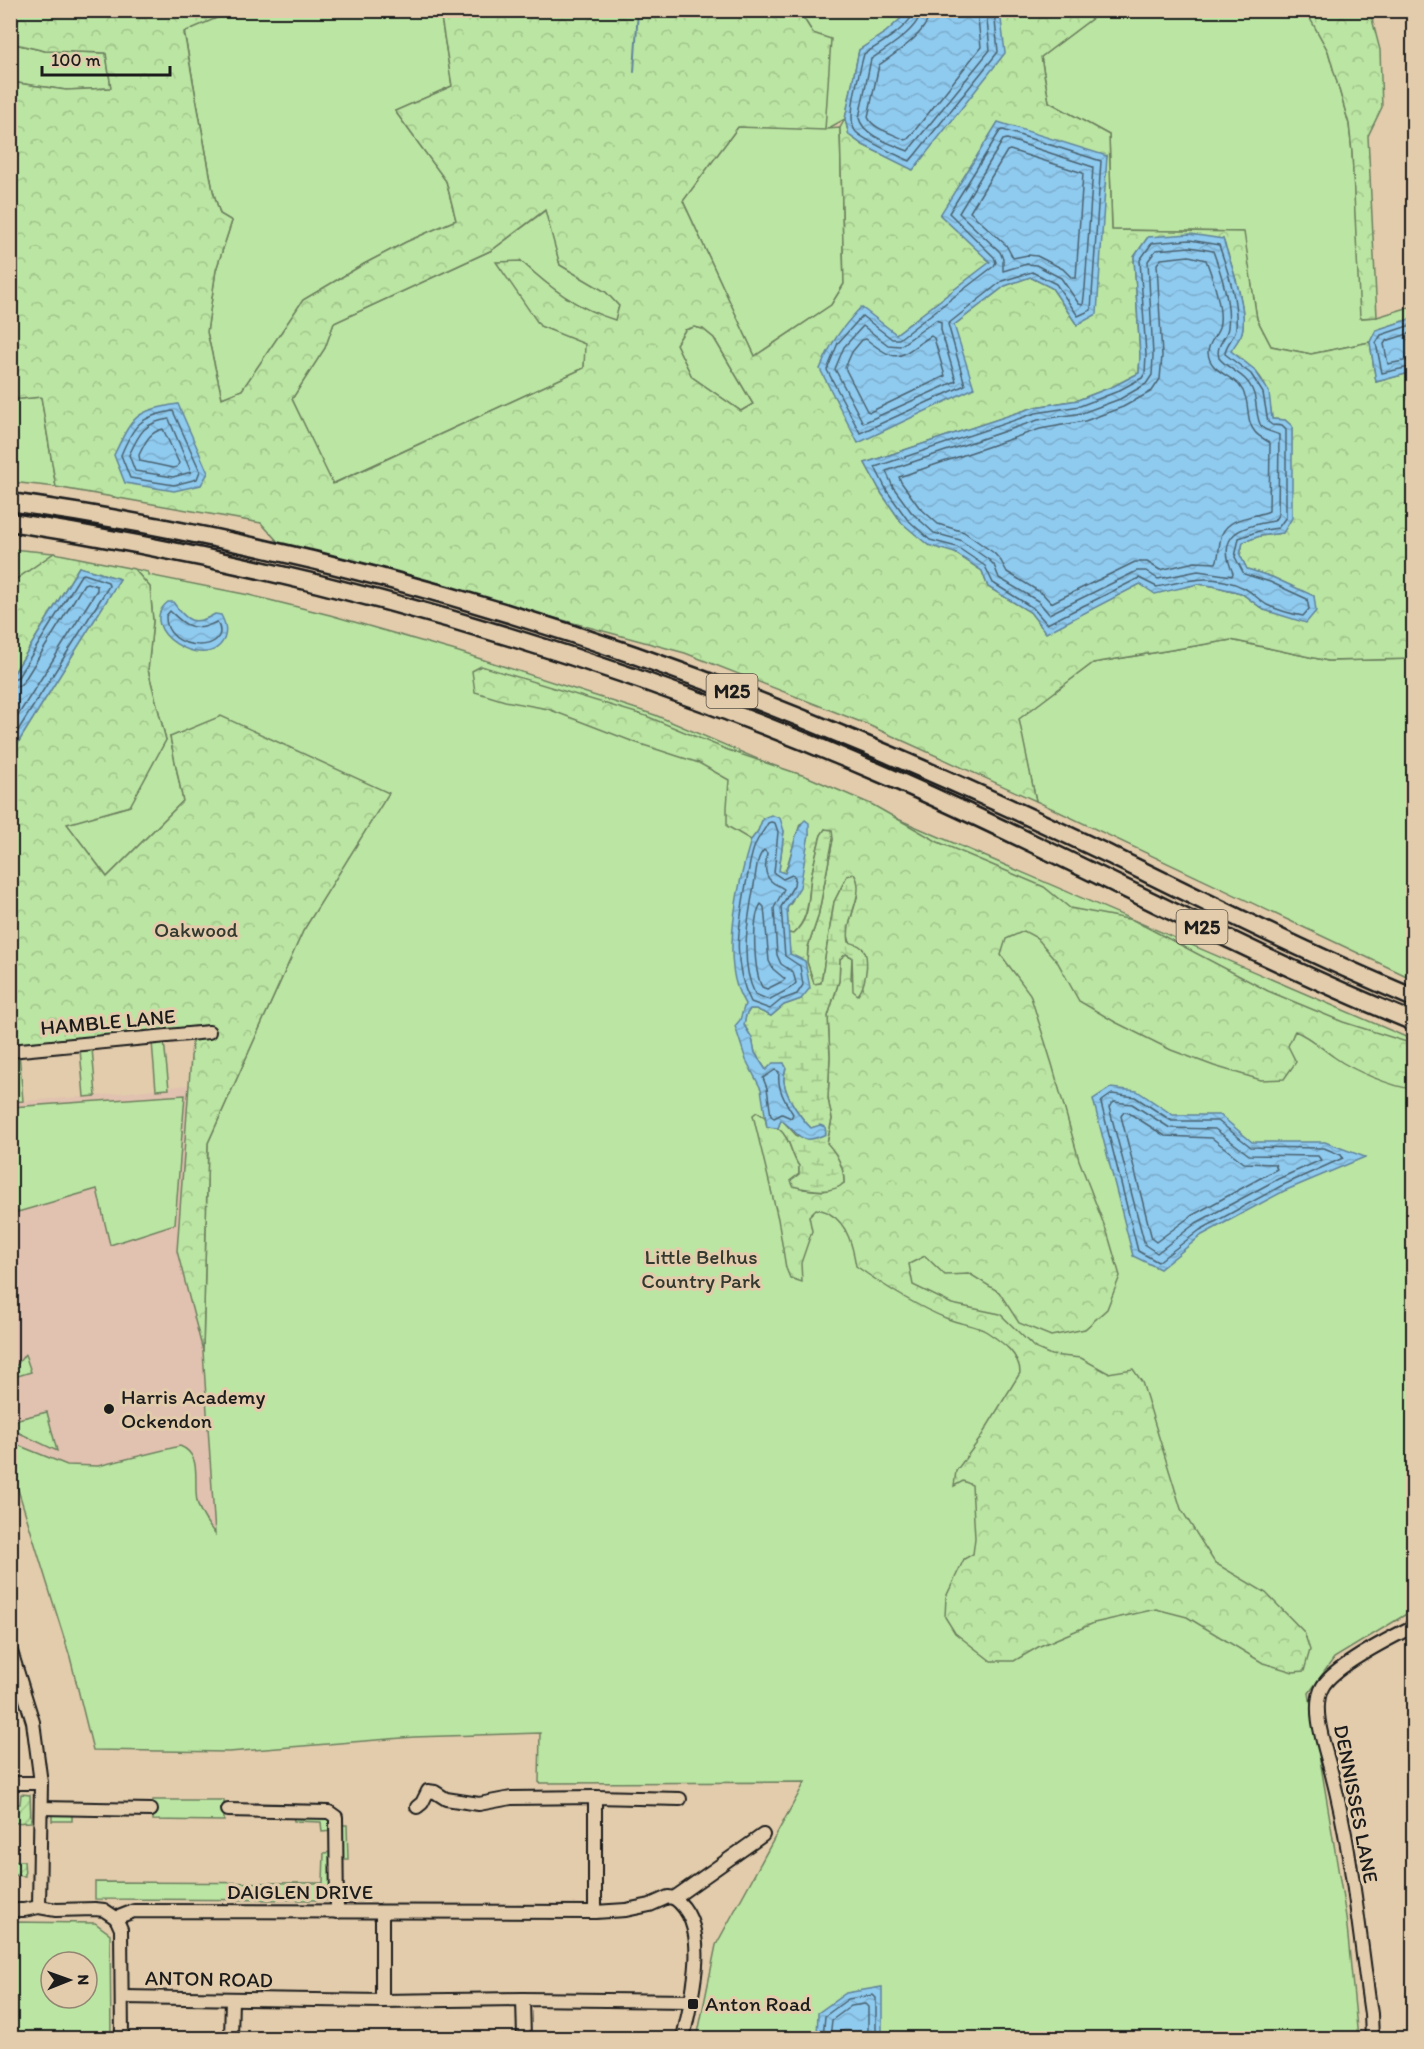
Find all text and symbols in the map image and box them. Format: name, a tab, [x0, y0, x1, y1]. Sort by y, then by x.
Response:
scale bar	[42, 39, 170, 77]
text: 100 m	[51, 49, 101, 71]
road number: M25	[706, 674, 758, 708]
road number: M25	[1176, 910, 1228, 944]
park label: Oakwood	[154, 917, 239, 942]
street label: HAMBLE LANE	[39, 1003, 177, 1040]
park label: Little Belhus Country Park	[641, 1244, 761, 1293]
place label: Harris Academy Ockendon	[121, 1384, 265, 1433]
marker: Harris Academy Ockendon	[102, 1402, 116, 1416]
street label: DENNISSES LANE	[1329, 1722, 1384, 1886]
street label: DAIGLEN DRIVE	[227, 1879, 373, 1904]
north arrow	[39, 1950, 99, 2010]
street label: ANTON ROAD	[145, 1965, 273, 1992]
text: N	[74, 1974, 93, 1985]
place label: Anton Road	[705, 1991, 812, 2016]
marker: Anton Road	[686, 1997, 700, 2011]

